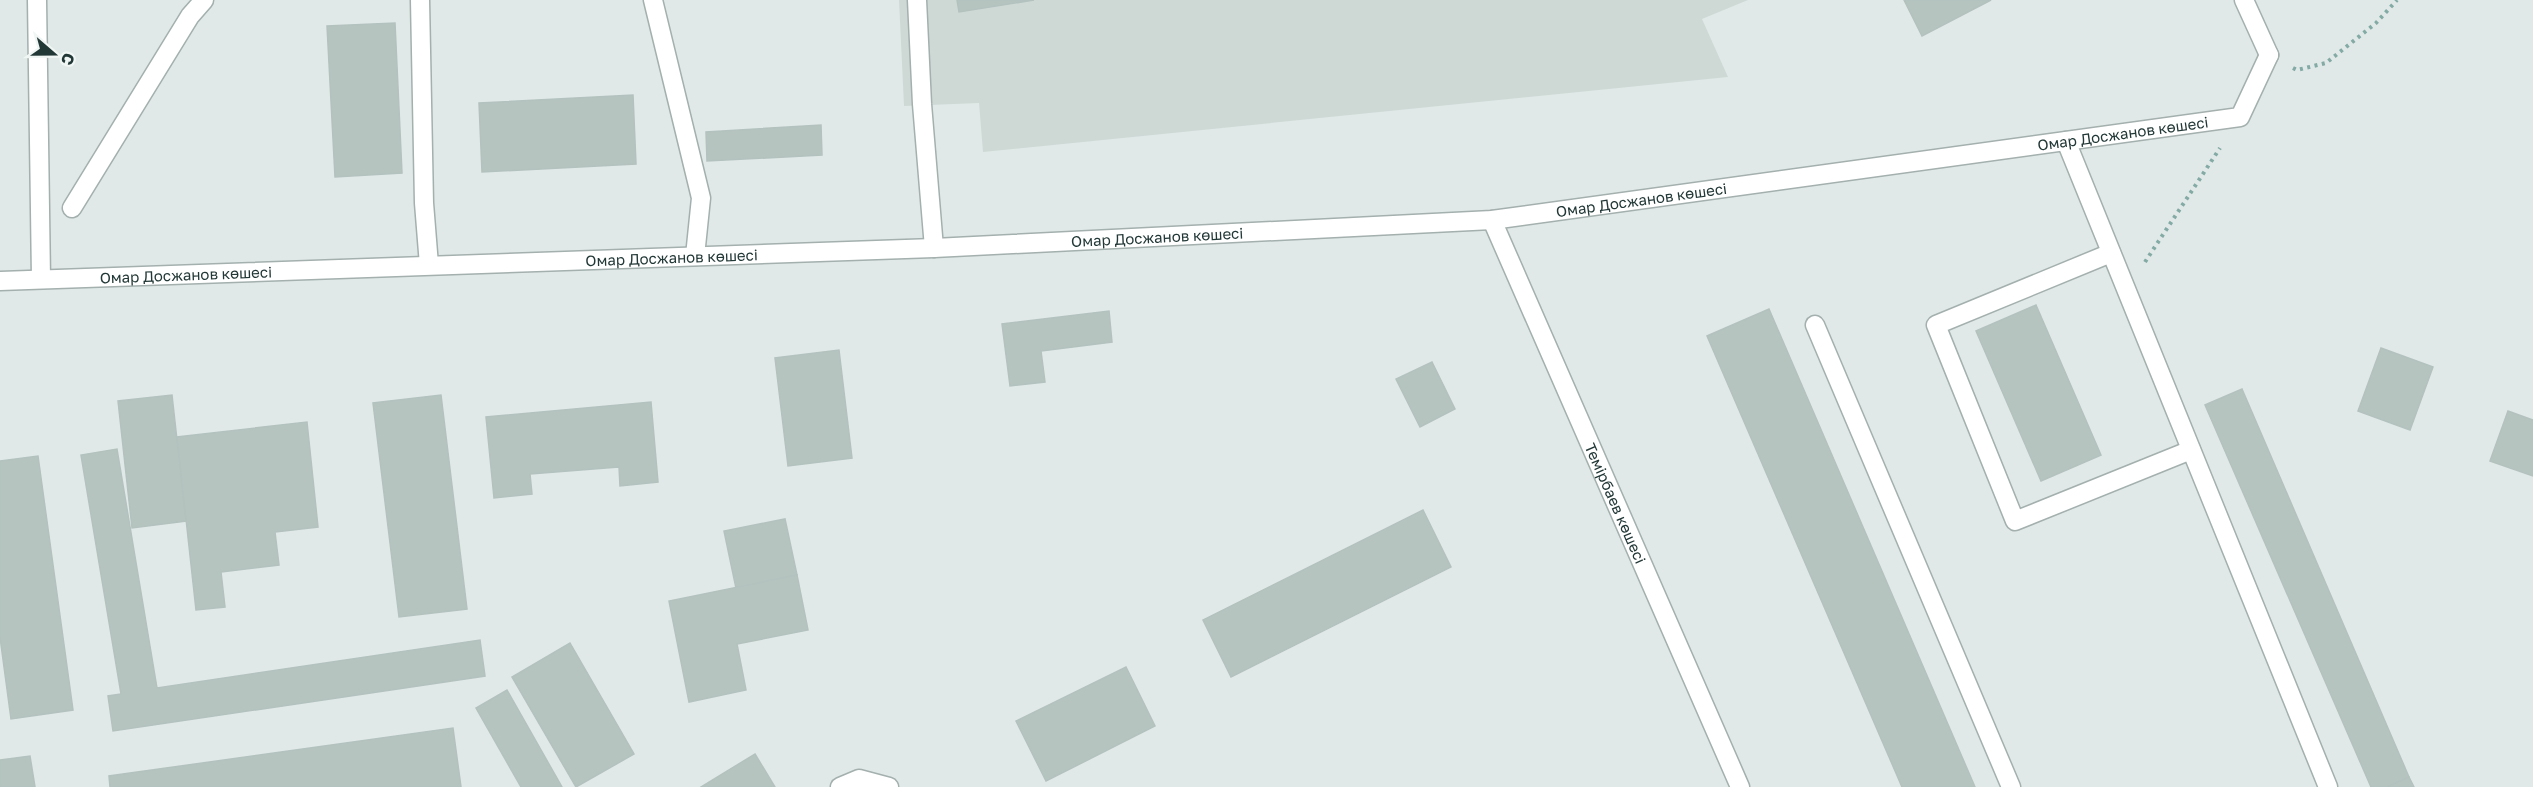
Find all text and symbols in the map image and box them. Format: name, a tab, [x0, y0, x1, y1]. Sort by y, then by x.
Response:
north arrow	[24, 24, 84, 84]
text: С	[57, 50, 79, 68]
street label: Омар Досжанов көшесі	[2036, 112, 2209, 154]
street label: Омар Досжанов көшесі	[1555, 179, 1728, 220]
street label: Омар Досжанов көшесі	[1071, 223, 1244, 250]
street label: Омар Досжанов көшесі	[585, 245, 758, 269]
street label: Омар Досжанов көшесі	[99, 262, 272, 286]
street label: Темірбаев көшесі	[1582, 440, 1650, 566]

